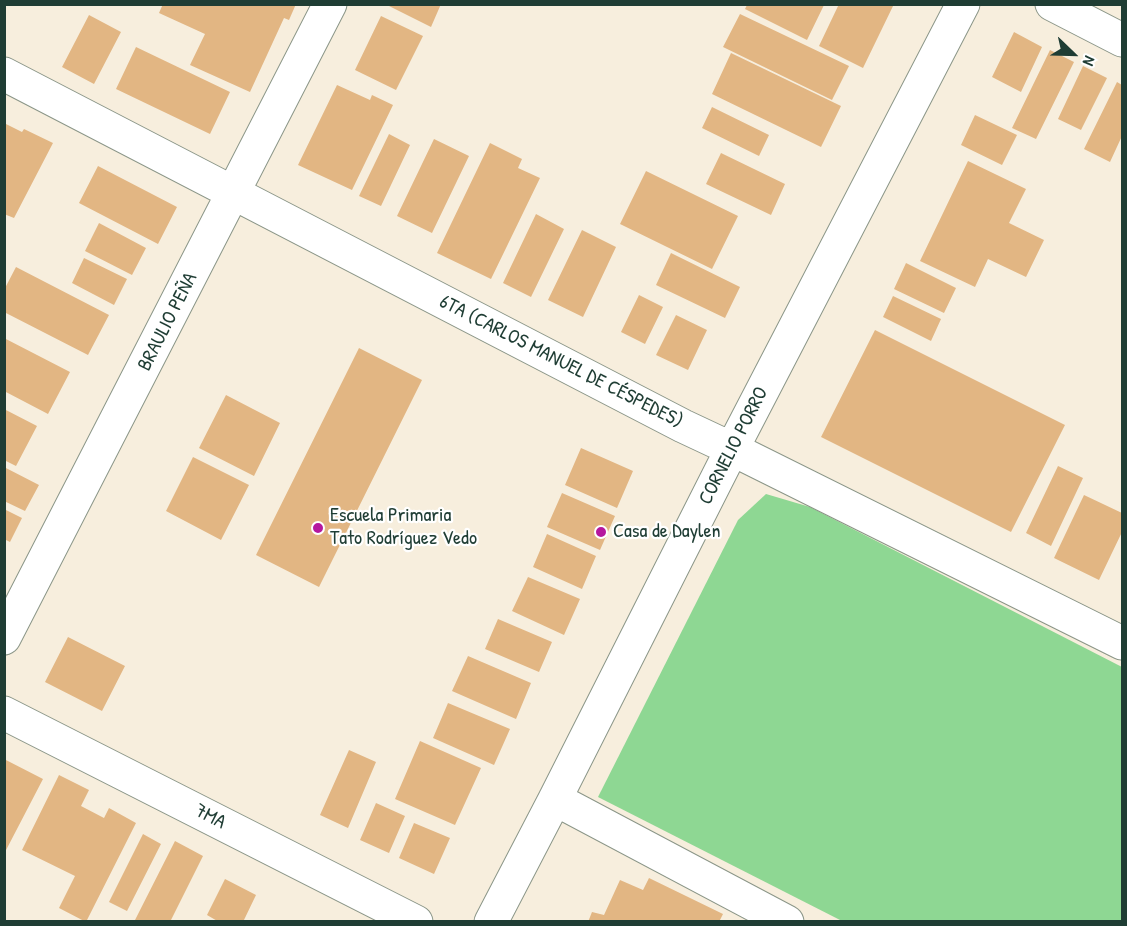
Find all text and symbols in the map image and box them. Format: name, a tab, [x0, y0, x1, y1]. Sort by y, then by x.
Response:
north arrow	[1043, 24, 1103, 84]
text: N	[1078, 53, 1101, 69]
street label: BRAULIO PEÑA	[133, 269, 203, 375]
street label: 6TA (CARLOS MANUEL DE CÉSPEDES)	[435, 290, 687, 434]
street label: CORNELIO PORRO	[694, 383, 774, 509]
place label: Escuela Primaria Tato Rodríguez Vedo	[330, 504, 477, 551]
place label: Casa de Daylen	[613, 520, 720, 544]
marker: Escuela Primaria Tato Rodríguez Vedo	[311, 521, 325, 535]
marker: Casa de Daylen	[594, 525, 608, 539]
street label: 7MA	[190, 799, 230, 835]

